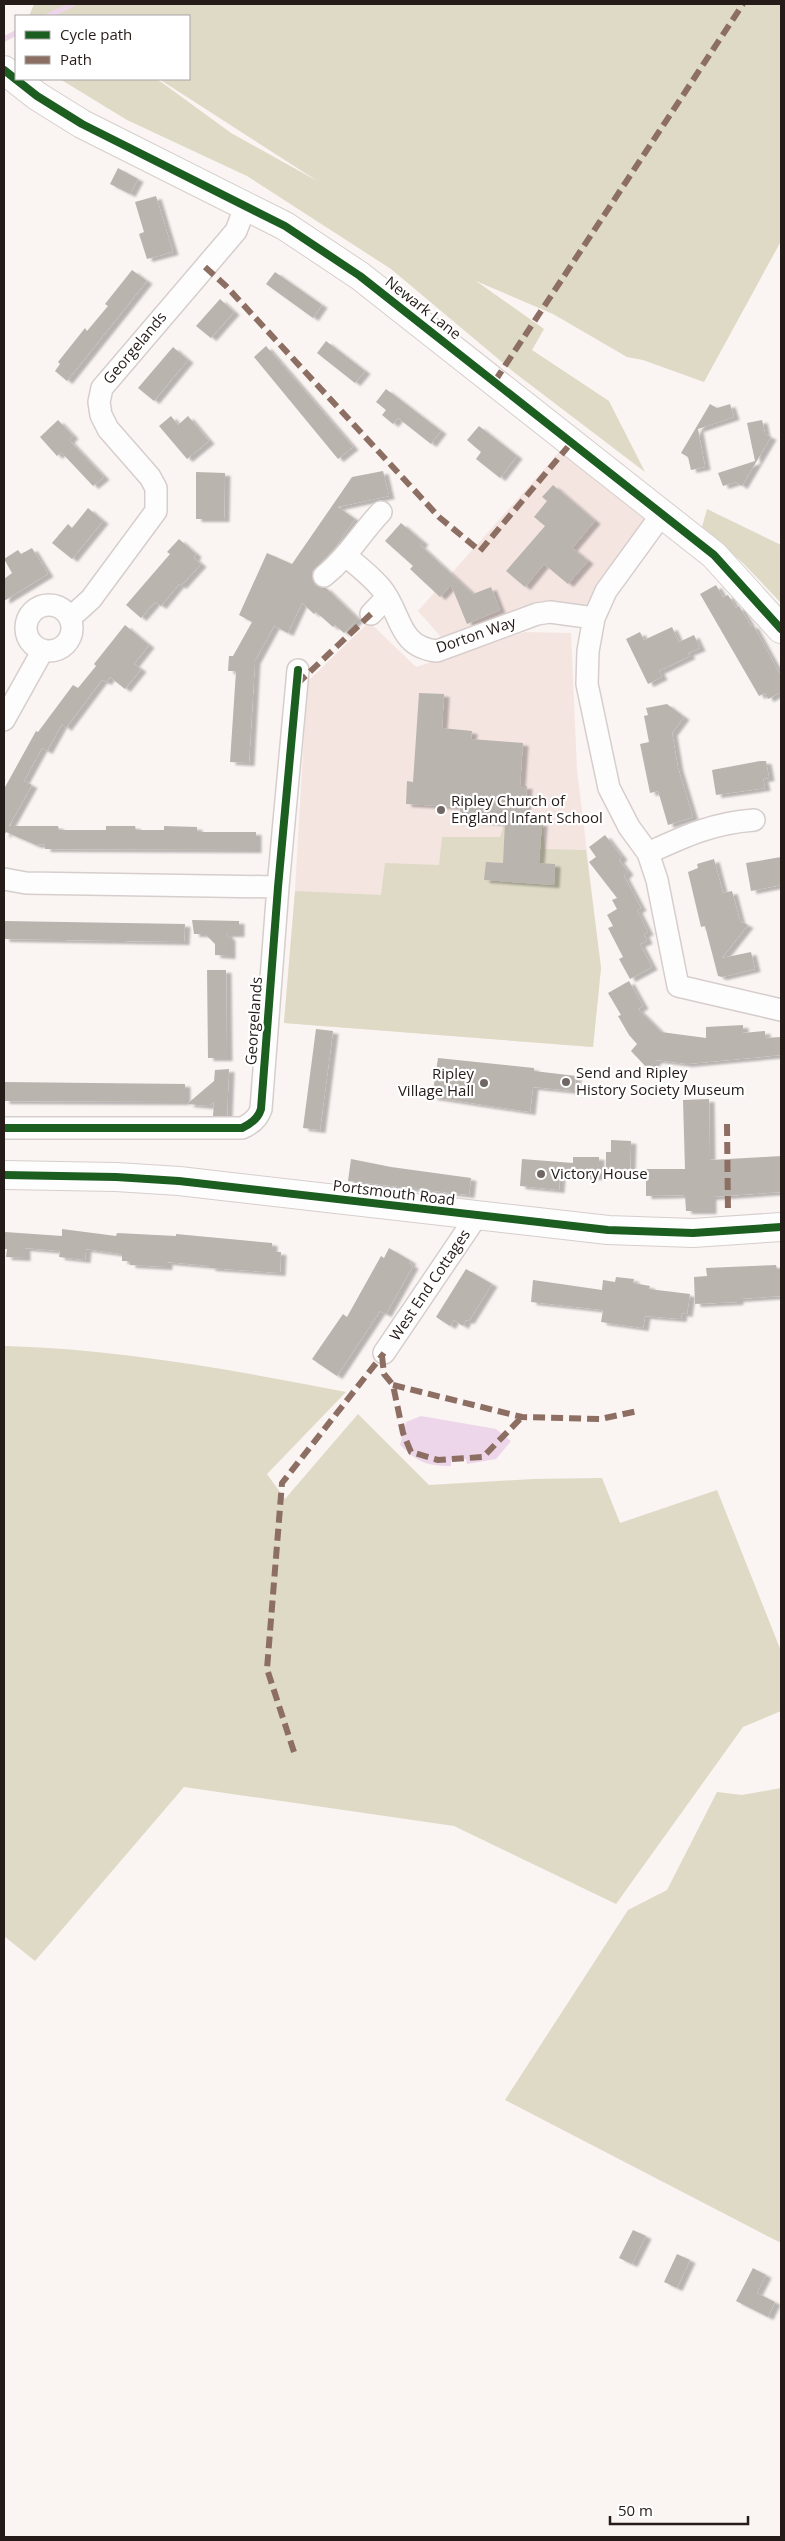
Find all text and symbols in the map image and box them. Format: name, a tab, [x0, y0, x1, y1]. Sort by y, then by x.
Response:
legend	[15, 15, 190, 80]
text: Cycle path	[60, 24, 132, 44]
text: Path	[60, 49, 92, 69]
street label: Newark Lane	[381, 271, 466, 343]
street label: Georgelands	[98, 307, 170, 388]
street label: Dorton Way	[433, 611, 519, 657]
place label: Ripley Church of England Infant School	[451, 790, 603, 827]
marker: Ripley Church of England Infant School	[435, 804, 447, 816]
street label: Georgelands	[240, 976, 266, 1066]
place label: Send and Ripley History Society Museum	[576, 1062, 745, 1099]
place label: Ripley Village Hall	[398, 1063, 474, 1100]
marker: Send and Ripley History Society Museum	[560, 1076, 572, 1088]
marker: Ripley Village Hall	[478, 1077, 490, 1089]
place label: Victory House	[551, 1163, 648, 1183]
marker: Victory House	[535, 1168, 547, 1180]
street label: Portsmouth Road	[332, 1175, 456, 1209]
street label: West End Cottages	[384, 1225, 474, 1344]
scale bar	[610, 2494, 748, 2526]
text: 50 m	[618, 2500, 653, 2520]

